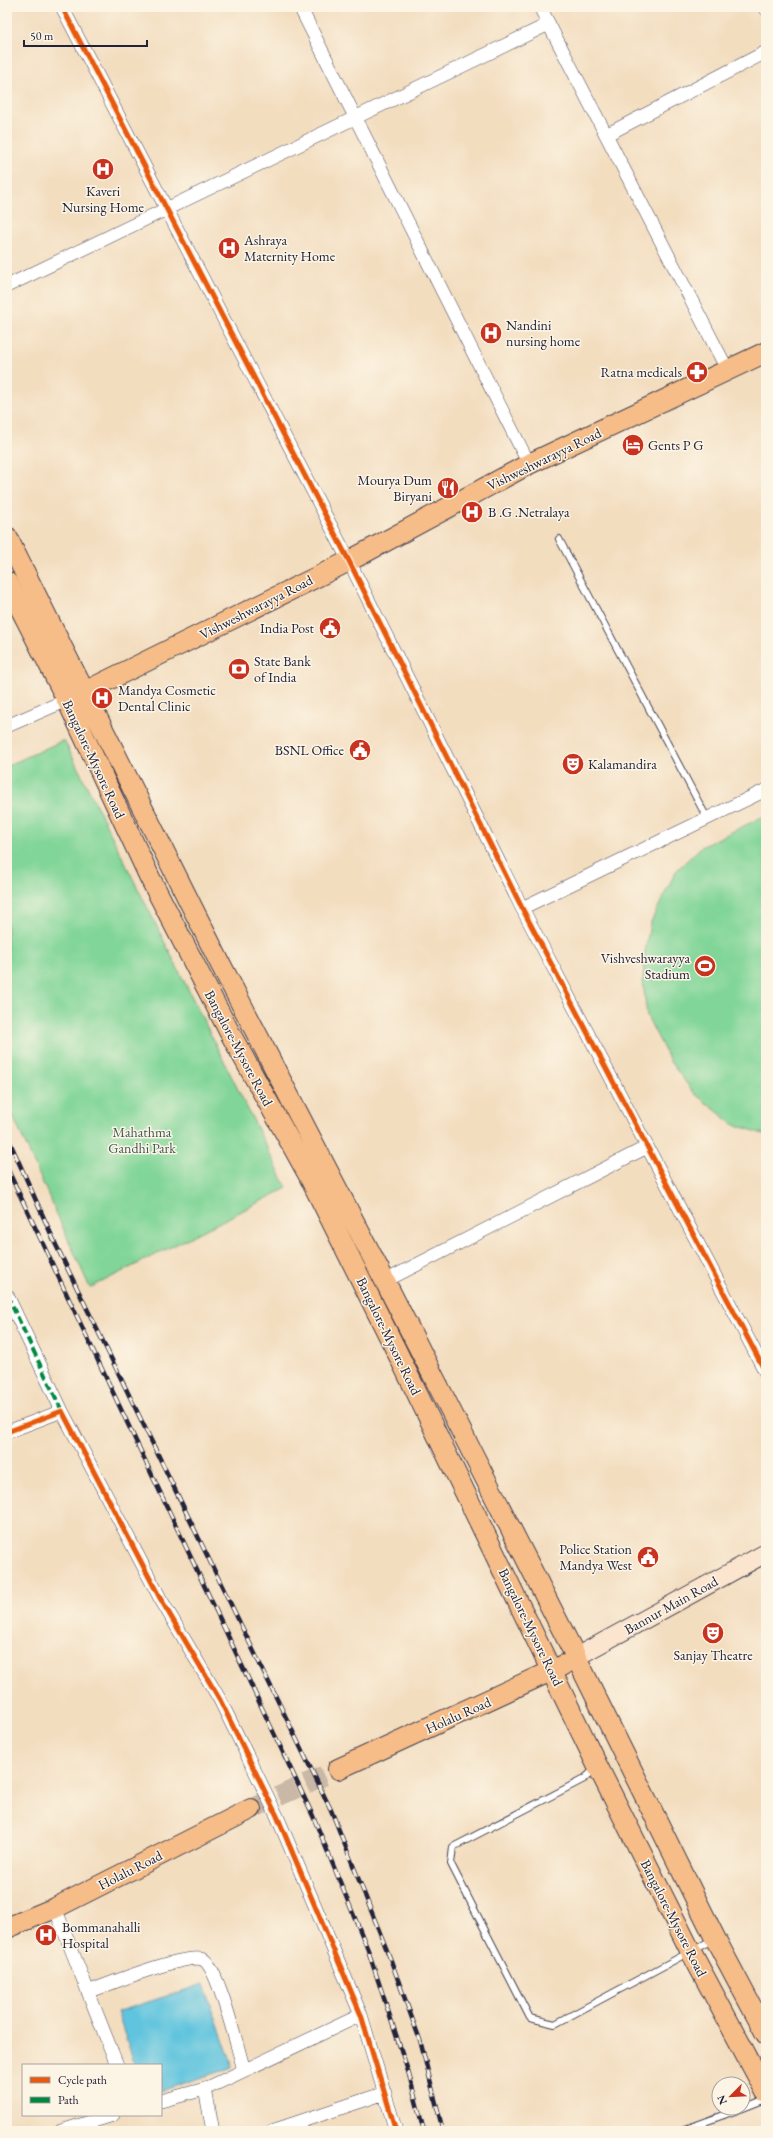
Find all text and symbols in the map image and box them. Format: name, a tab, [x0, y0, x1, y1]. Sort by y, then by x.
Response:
scale bar	[24, 22, 147, 48]
text: 50 m	[30, 28, 54, 44]
hospital icon: Kaveri Nursing Home	[90, 156, 116, 182]
place label: Kaveri Nursing Home	[62, 182, 145, 216]
place label: Ashraya Maternity Home	[243, 231, 336, 265]
hospital icon: Ashraya Maternity Home	[216, 235, 242, 261]
place label: Nandini nursing home	[506, 316, 581, 350]
hospital icon: Nandini nursing home	[478, 320, 504, 346]
pharmacy icon: Ratna medicals	[684, 359, 710, 385]
place label: Ratna medicals	[601, 363, 682, 381]
street label: Vishweshwarayya Road	[484, 423, 605, 494]
hotel icon: Gents P G	[620, 432, 646, 458]
place label: Gents P G	[648, 436, 704, 454]
place label: Mourya Dum Biryani	[358, 471, 433, 505]
restaurant icon: Mourya Dum Biryani	[435, 475, 461, 501]
hospital icon: B .G .Netralaya	[459, 499, 485, 525]
place label: B .G .Netralaya	[488, 503, 570, 521]
street label: Vishweshwarayya Road	[196, 570, 317, 643]
public building icon: India Post	[317, 615, 343, 641]
place label: India Post	[260, 619, 315, 637]
place label: State Bank of India	[254, 652, 311, 686]
bank icon: State Bank of India	[226, 656, 252, 682]
place label: Mandya Cosmetic Dental Clinic	[118, 681, 216, 715]
hospital icon: Mandya Cosmetic Dental Clinic	[89, 685, 115, 711]
street label: Bangalore-Mysore Road	[59, 697, 130, 822]
public building icon: BSNL Office	[347, 737, 373, 763]
place label: BSNL Office	[275, 741, 345, 759]
theatre icon: Kalamandira	[560, 751, 586, 777]
place label: Kalamandira	[588, 755, 657, 773]
place label: Vishveshwarayya Stadium	[601, 949, 690, 983]
sports icon: Vishveshwarayya Stadium	[692, 953, 718, 979]
street label: Bangalore-Mysore Road	[201, 987, 278, 1110]
park label: Mahathma Gandhi Park	[108, 1123, 176, 1157]
street label: Bangalore-Mysore Road	[353, 1274, 426, 1399]
place label: Police Station Mandya West	[559, 1540, 633, 1574]
public building icon: Police Station Mandya West	[635, 1544, 661, 1570]
street label: Bangalore-Mysore Road	[495, 1565, 568, 1690]
street label: Bannur Main Road	[621, 1571, 722, 1638]
theatre icon: Sanjay Theatre	[700, 1620, 726, 1646]
place label: Sanjay Theatre	[673, 1646, 753, 1664]
street label: Holalu Road	[422, 1692, 494, 1737]
street label: Holalu Road	[95, 1846, 166, 1894]
street label: Bangalore-Mysore Road	[637, 1856, 712, 1980]
place label: Bommanahalli Hospital	[62, 1918, 141, 1952]
hospital icon: Bommanahalli Hospital	[33, 1922, 59, 1948]
legend	[22, 2064, 162, 2116]
text: Cycle path	[58, 2072, 107, 2088]
north arrow	[711, 2076, 751, 2116]
text: Path	[58, 2092, 79, 2108]
text: N	[714, 2093, 730, 2107]

